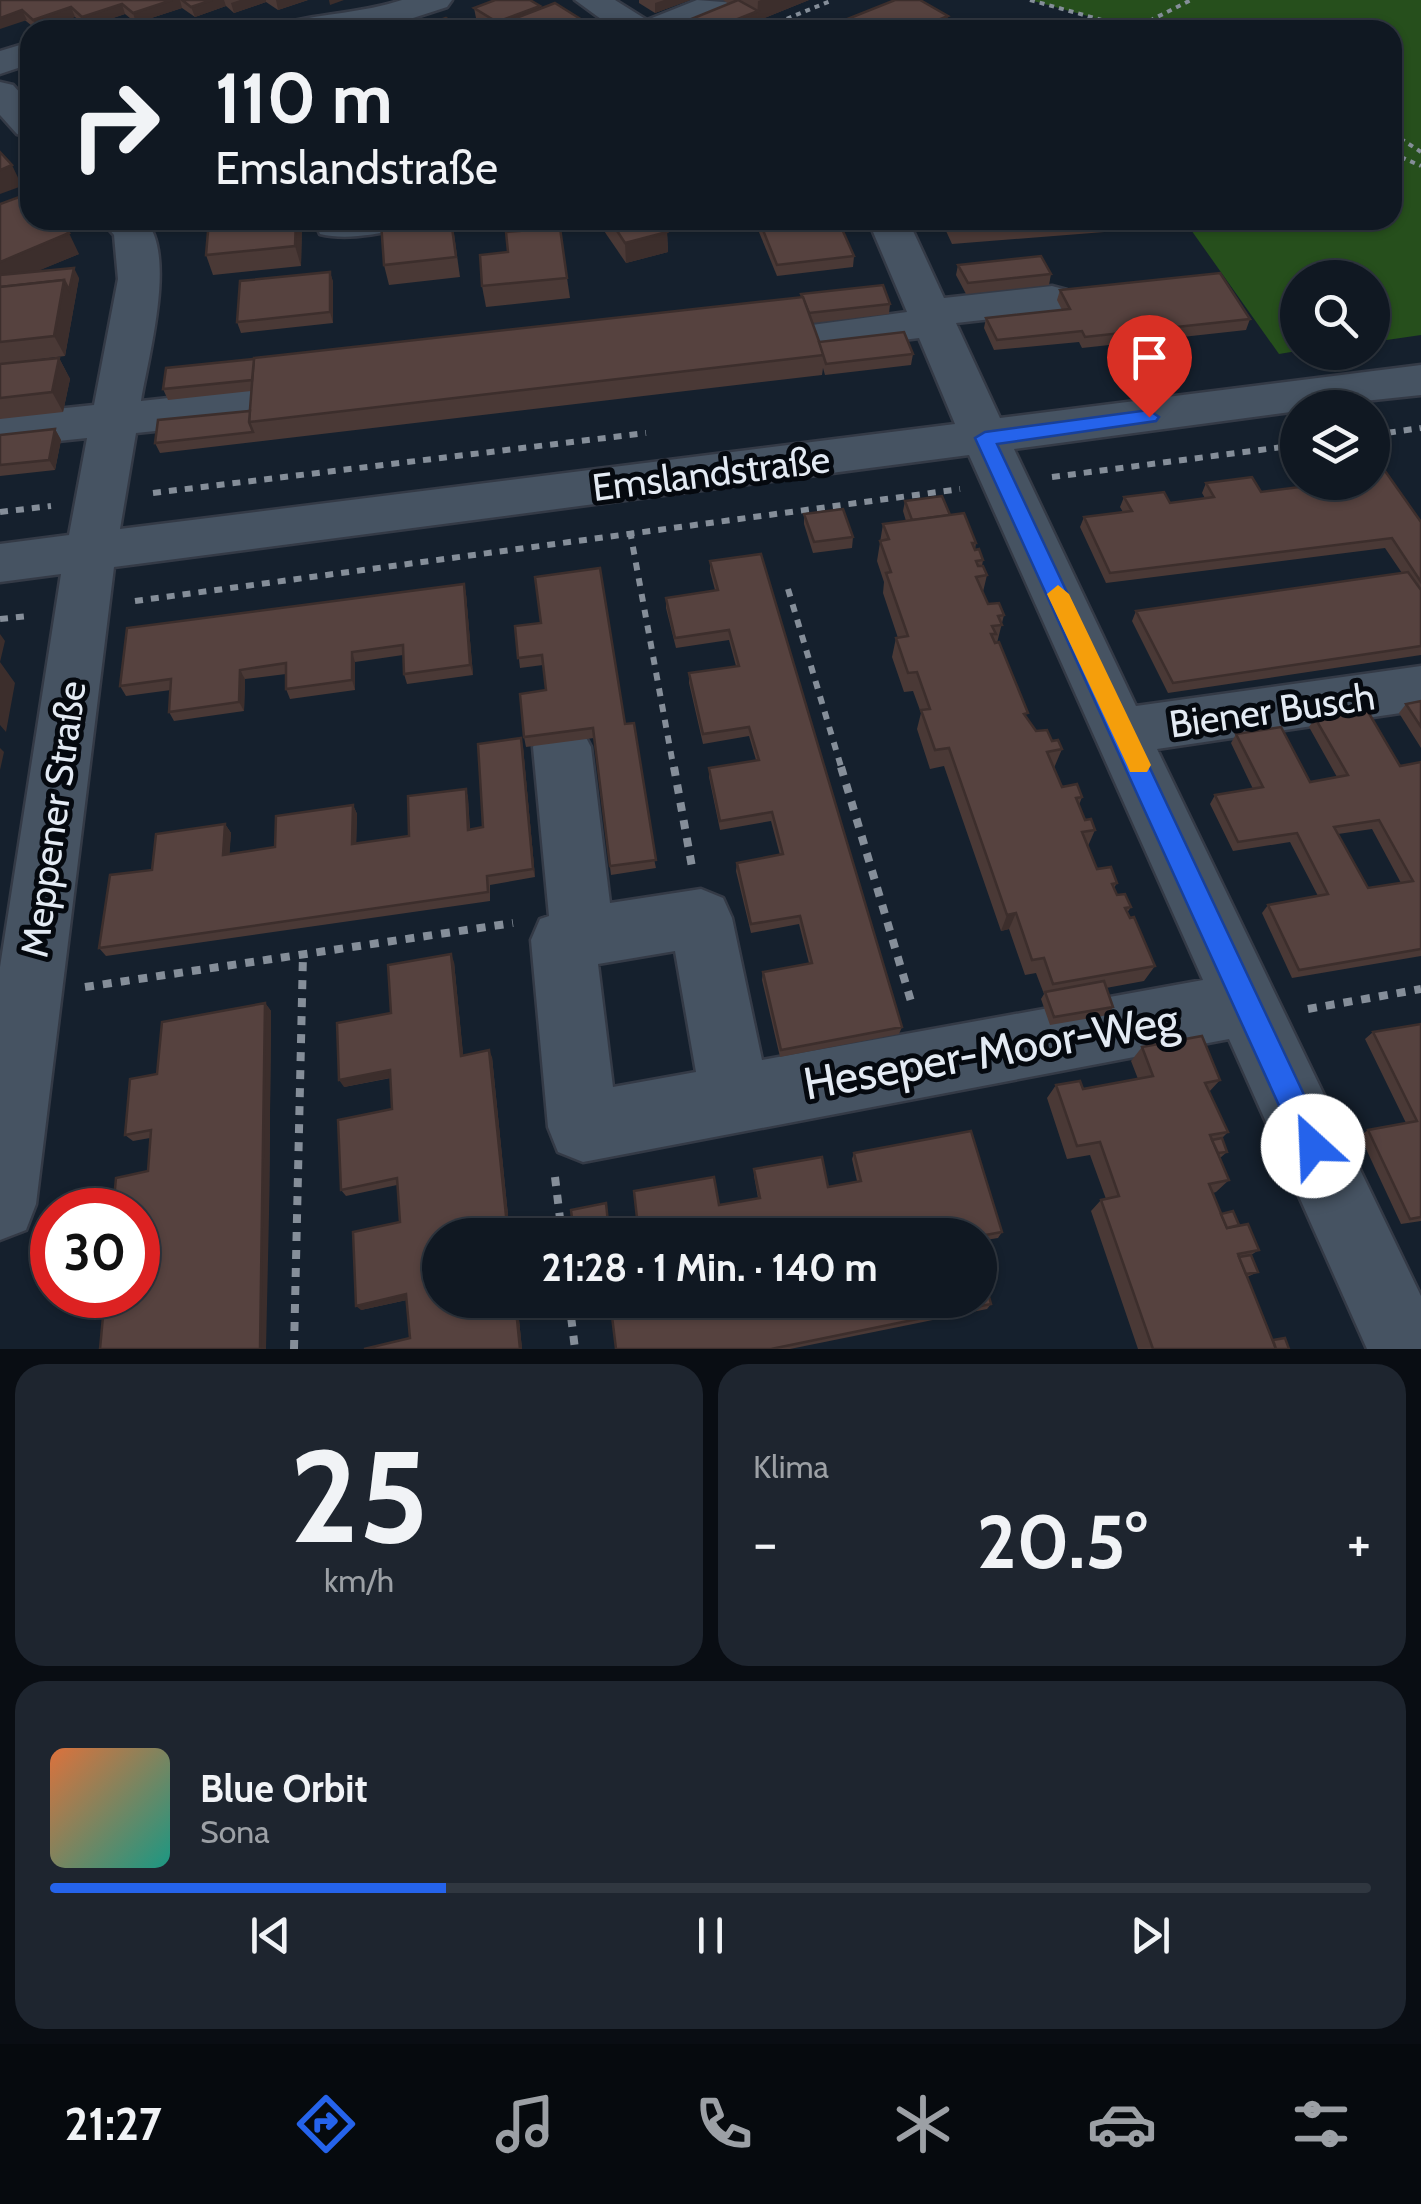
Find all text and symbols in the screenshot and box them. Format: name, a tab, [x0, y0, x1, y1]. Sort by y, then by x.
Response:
text: 110 m	[215, 55, 393, 141]
icon: right	[50, 60, 180, 190]
text: Emslandstraße	[215, 141, 498, 195]
map controls	[1280, 260, 1390, 500]
button: search	[1280, 260, 1390, 370]
pin	[1107, 315, 1192, 418]
icon: arrive	[1122, 330, 1177, 385]
button: layers	[1280, 390, 1390, 500]
street label: Emslandstraße	[590, 435, 832, 511]
street label: Biener Busch	[1166, 672, 1378, 748]
street label: Meppener Straße	[10, 678, 96, 960]
street label: Heseper-Moor-Weg	[799, 991, 1183, 1111]
position arrow	[1261, 1094, 1365, 1198]
speed limit sign: 30	[30, 1188, 160, 1318]
text: 21:28 · 1 Min. · 140 m	[542, 1244, 877, 1291]
text: 25	[290, 1417, 428, 1575]
text: Klima	[753, 1447, 829, 1486]
text: 20.5°	[977, 1496, 1147, 1587]
text: −	[753, 1509, 777, 1576]
text: +	[1347, 1509, 1371, 1576]
text: km/h	[324, 1561, 394, 1600]
text: Blue Orbit	[200, 1765, 368, 1812]
text: Sona	[200, 1812, 270, 1851]
icon: previous	[243, 1908, 298, 1963]
icon: pause	[683, 1908, 738, 1963]
icon: next	[1123, 1908, 1178, 1963]
icon: directions	[291, 2089, 361, 2159]
icon: music	[490, 2089, 560, 2159]
icon: phone	[689, 2089, 759, 2159]
icon: climate	[888, 2089, 958, 2159]
icon: car	[1087, 2089, 1157, 2159]
icon: filters	[1286, 2089, 1356, 2159]
text: 21:27	[65, 2097, 162, 2151]

